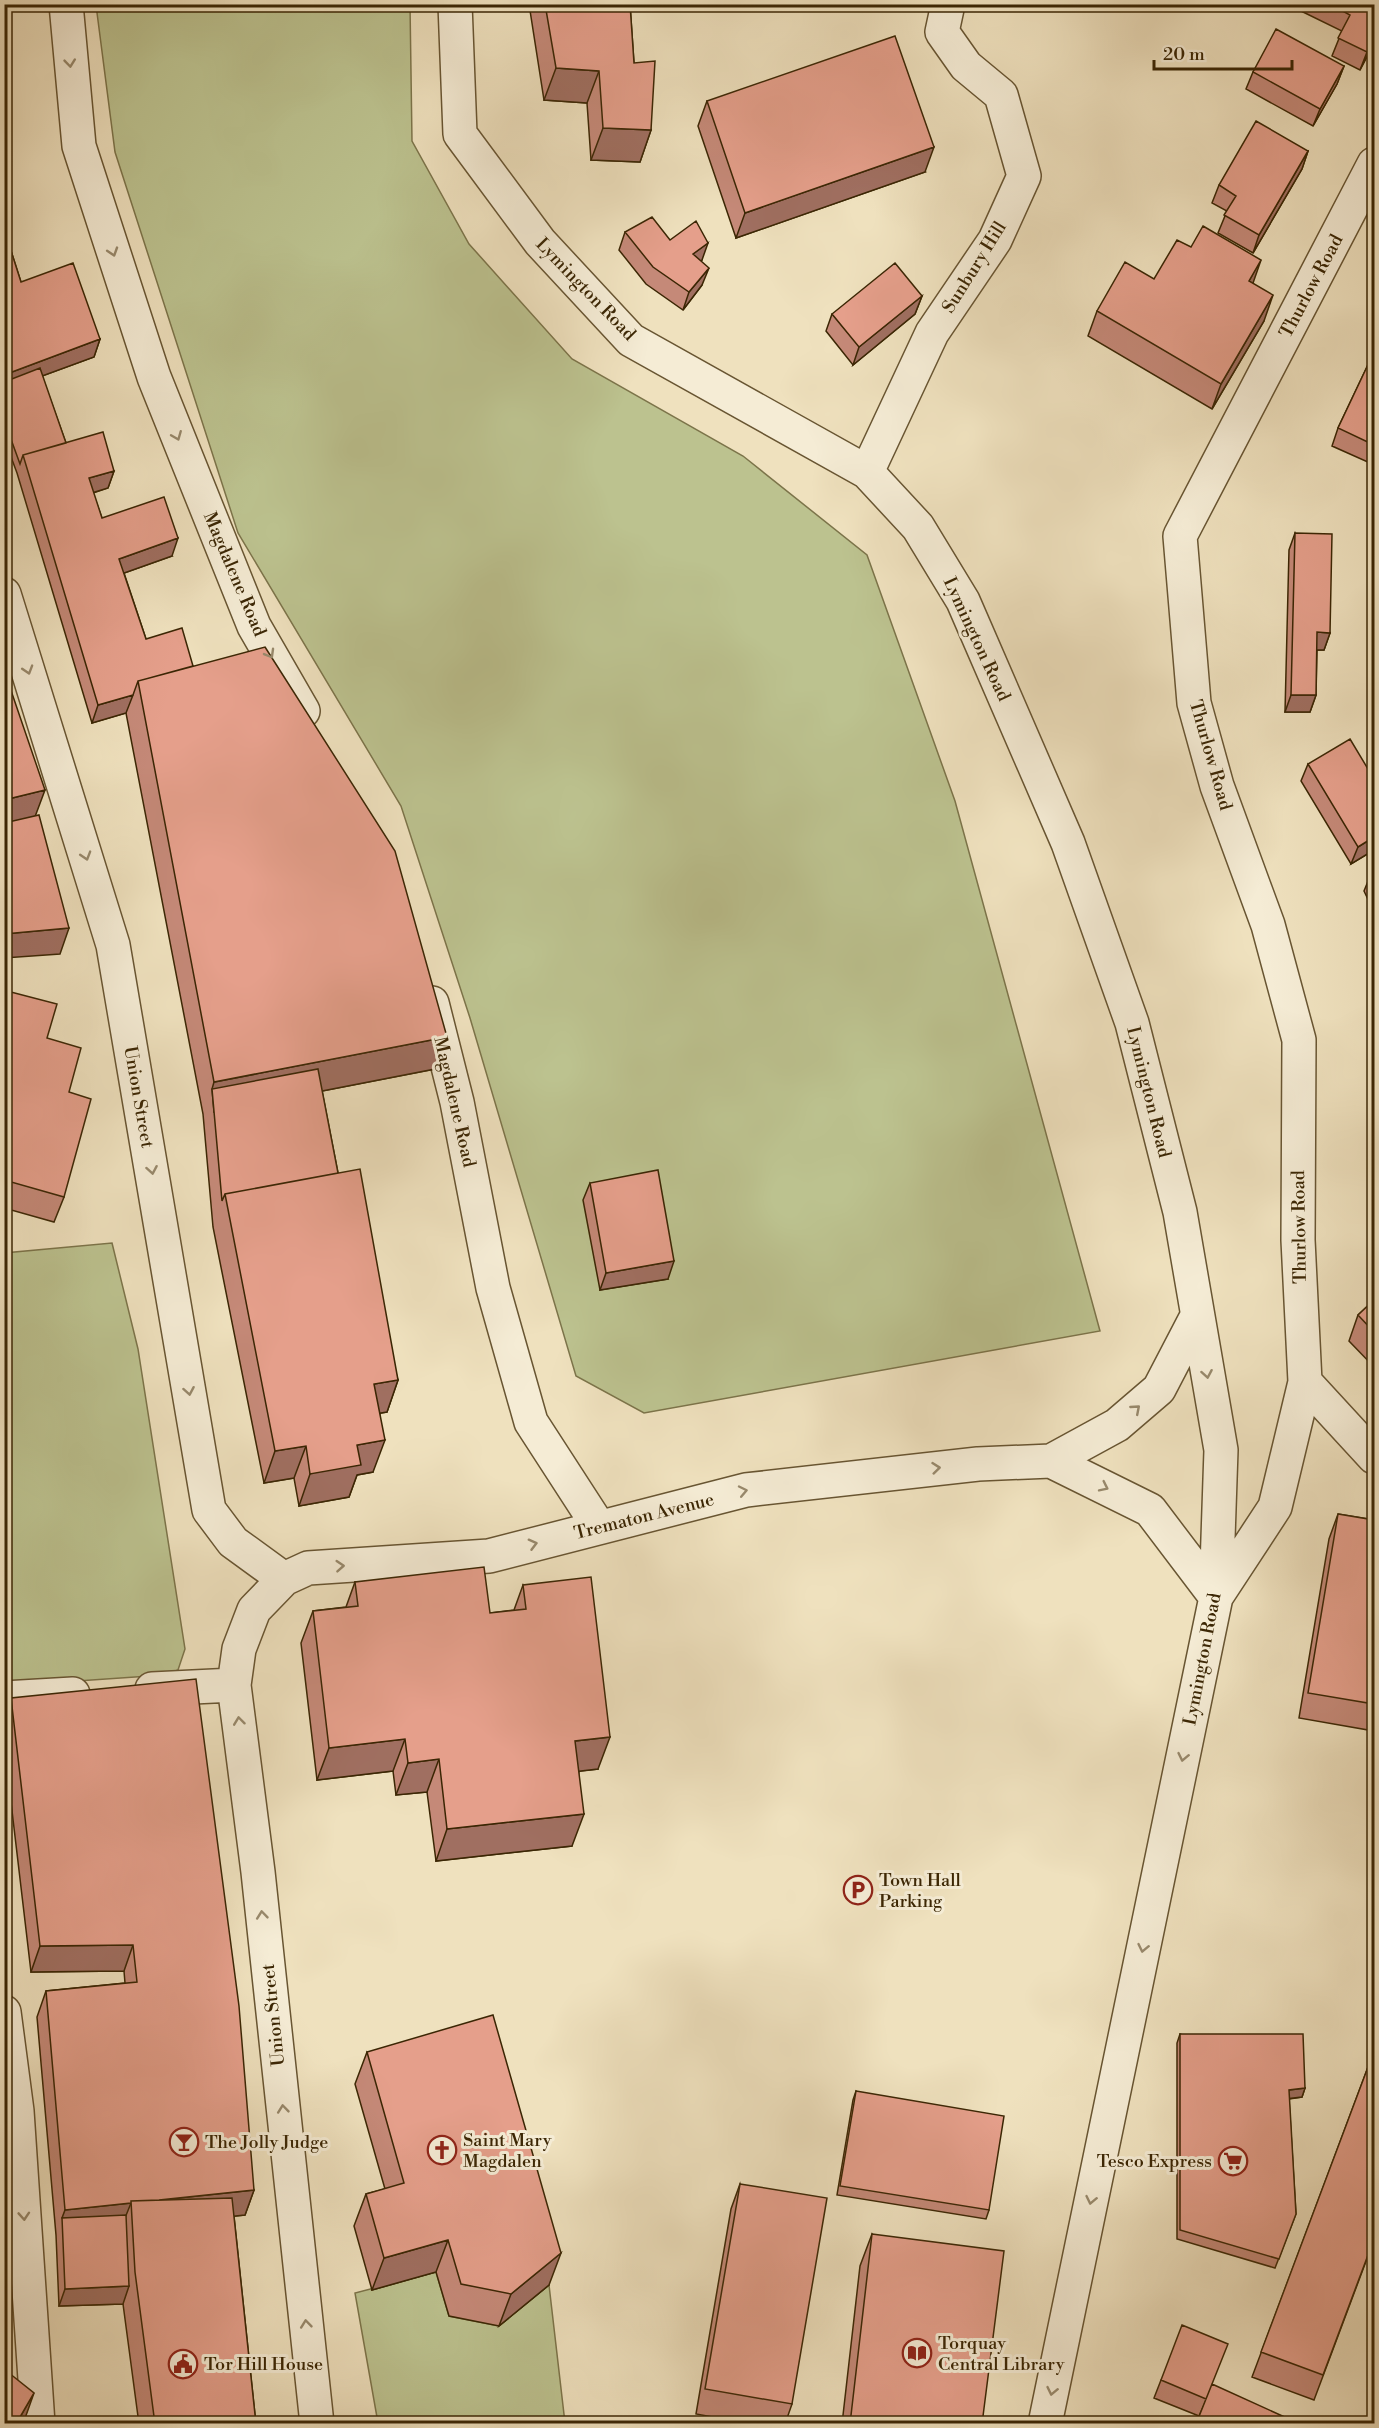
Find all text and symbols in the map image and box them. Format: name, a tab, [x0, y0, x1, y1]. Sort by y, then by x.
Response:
scale bar	[1154, 33, 1292, 71]
text: 20 m	[1163, 43, 1205, 66]
one-way arrow	[63, 58, 76, 67]
street label: Sunbury Hill	[937, 217, 1012, 317]
street label: Thurlow Road	[1275, 230, 1349, 342]
street label: Lymington Road	[531, 233, 641, 346]
one-way arrow	[106, 246, 119, 257]
one-way arrow	[170, 430, 183, 441]
street label: Magdalene Road	[198, 508, 271, 641]
street label: Lymington Road	[938, 573, 1016, 706]
one-way arrow	[263, 648, 274, 658]
one-way arrow	[21, 664, 33, 675]
street label: Thurlow Road	[1184, 697, 1237, 814]
one-way arrow	[79, 850, 91, 861]
street label: Lymington Road	[1121, 1024, 1176, 1161]
street label: Magdalene Road	[428, 1035, 481, 1170]
street label: Union Street	[118, 1044, 159, 1150]
one-way arrow	[145, 1165, 158, 1175]
street label: Thurlow Road	[1287, 1169, 1312, 1284]
one-way arrow	[1201, 1369, 1213, 1379]
one-way arrow	[182, 1385, 195, 1395]
one-way arrow	[1129, 1405, 1140, 1416]
one-way arrow	[932, 1462, 941, 1475]
one-way arrow	[1097, 1480, 1108, 1492]
one-way arrow	[737, 1485, 747, 1498]
street label: Trematon Avenue	[572, 1488, 717, 1545]
one-way arrow	[528, 1539, 538, 1552]
one-way arrow	[336, 1560, 345, 1573]
street label: Lymington Road	[1178, 1590, 1227, 1727]
one-way arrow	[233, 1717, 245, 1726]
one-way arrow	[1177, 1751, 1190, 1761]
place label: Town Hall Parking	[879, 1869, 961, 1913]
parking icon: Town Hall Parking	[842, 1874, 874, 1906]
one-way arrow	[257, 1910, 269, 1919]
one-way arrow	[1137, 1942, 1150, 1952]
street label: Union Street	[257, 1962, 290, 2067]
one-way arrow	[277, 2104, 290, 2113]
bar icon: The Jolly Judge	[168, 2126, 200, 2158]
place label: Saint Mary Magdalen	[463, 2129, 552, 2173]
place label: The Jolly Judge	[205, 2131, 328, 2154]
church icon: Saint Mary Magdalen	[426, 2134, 458, 2166]
supermarket icon: Tesco Express	[1217, 2145, 1249, 2177]
place label: Tesco Express	[1097, 2150, 1212, 2173]
one-way arrow	[1085, 2195, 1098, 2205]
one-way arrow	[17, 2212, 30, 2221]
one-way arrow	[300, 2319, 313, 2328]
place label: Torquay Central Library	[938, 2332, 1065, 2376]
library icon: Torquay Central Library	[901, 2337, 933, 2369]
public building icon: Tor Hill House	[167, 2348, 199, 2380]
place label: Tor Hill House	[204, 2353, 323, 2376]
one-way arrow	[1046, 2386, 1059, 2396]

